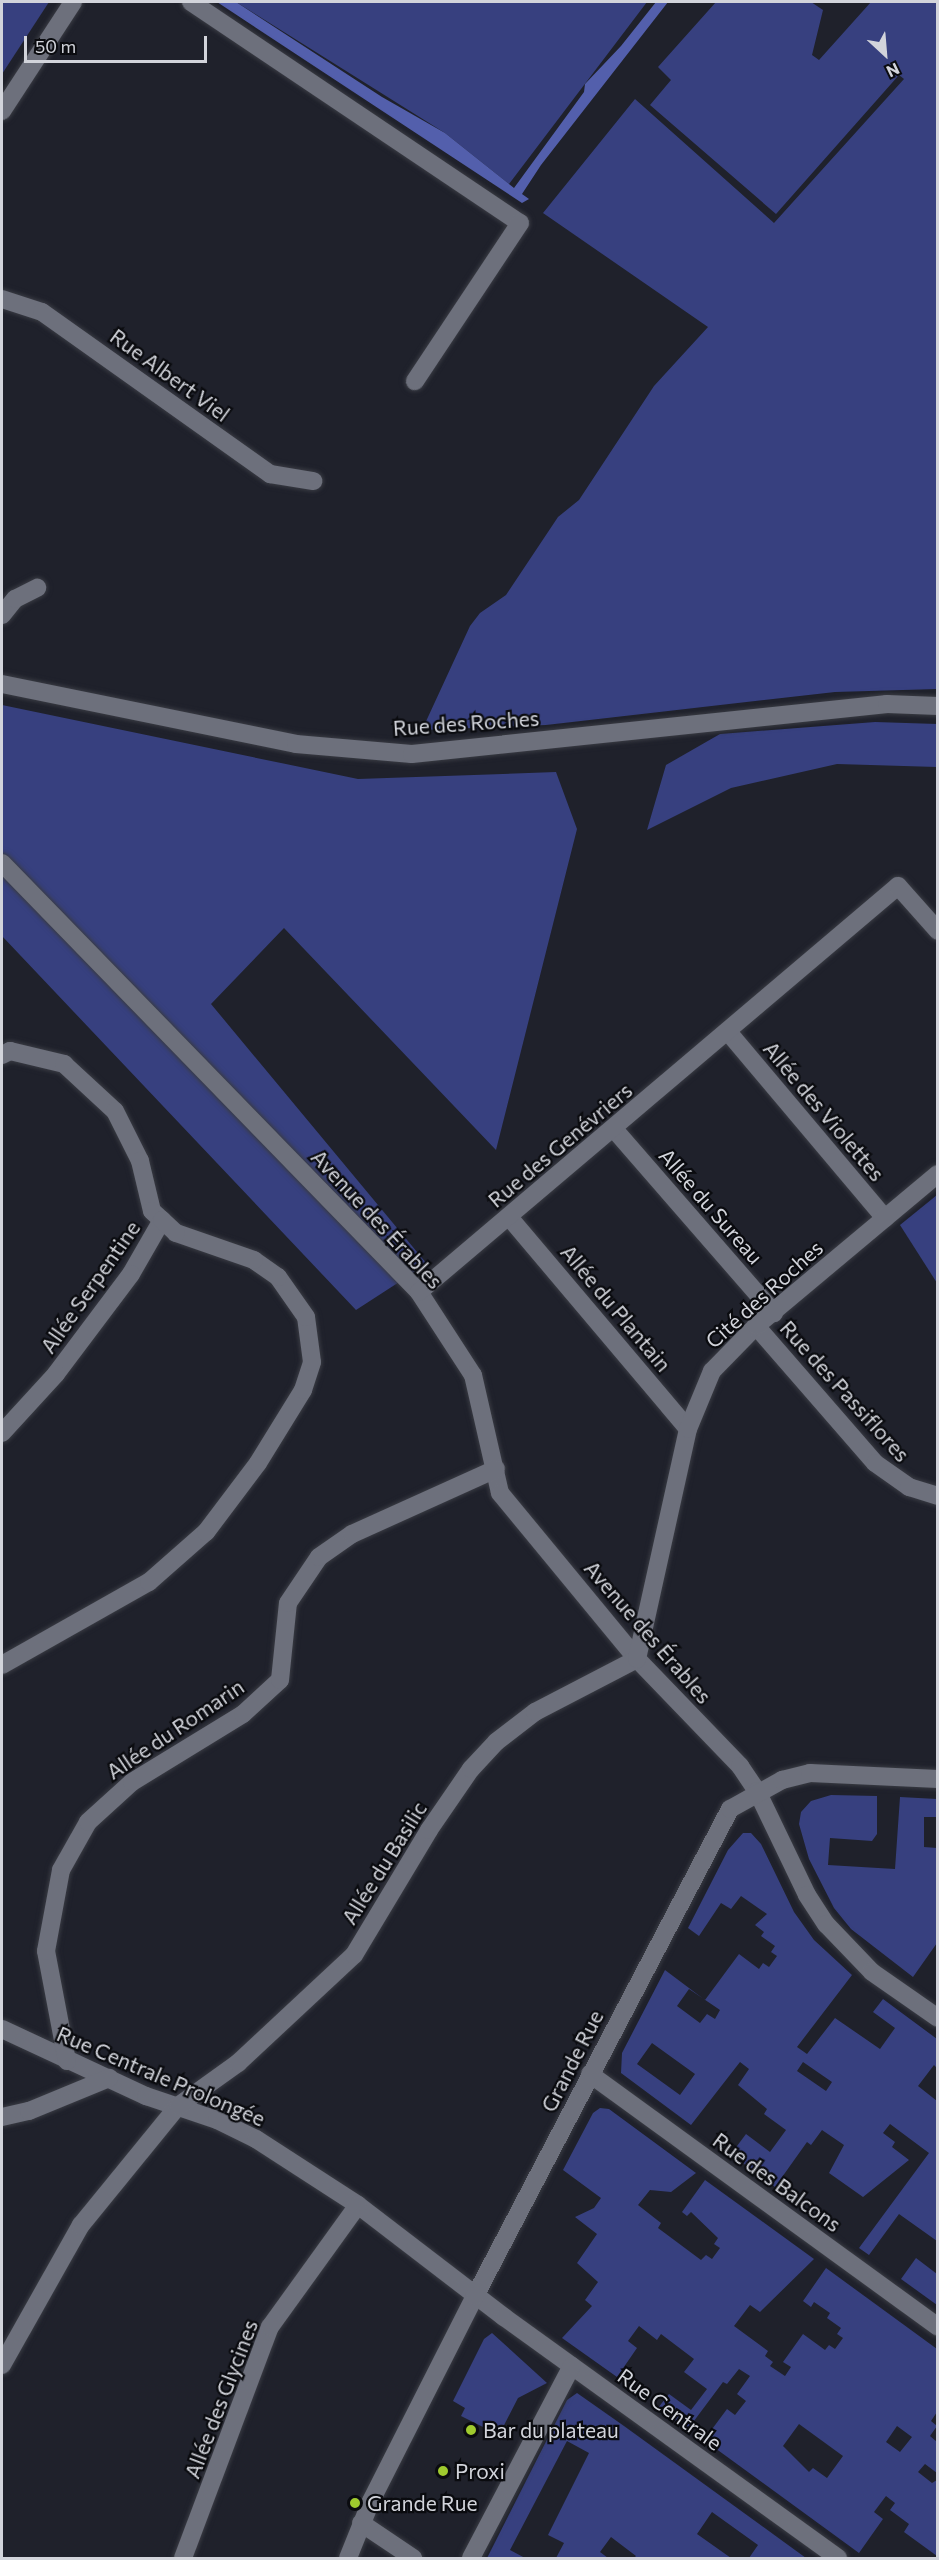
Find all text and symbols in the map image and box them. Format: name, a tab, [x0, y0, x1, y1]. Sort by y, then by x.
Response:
scale bar	[27, 24, 210, 62]
north arrow	[855, 24, 915, 84]
text: 50 m	[35, 35, 76, 57]
text: N	[884, 59, 903, 82]
street label: Rue Albert Viel	[105, 323, 235, 427]
street label: Rue des Roches	[392, 705, 540, 741]
street label: Allée des Violettes	[758, 1036, 890, 1186]
street label: Rue des Genévriers	[483, 1077, 637, 1213]
street label: Allée du Sureau	[654, 1143, 768, 1269]
street label: Avenue des Érables	[306, 1144, 448, 1294]
street label: Allée Serpentine	[35, 1216, 145, 1358]
street label: Cité des Roches	[700, 1235, 828, 1353]
street label: Allée du Plantain	[556, 1239, 676, 1377]
street label: Rue des Passiflores	[775, 1315, 915, 1467]
street label: Avenue des Érables	[579, 1555, 717, 1709]
street label: Allée du Romarin	[102, 1674, 248, 1784]
street label: Allée du Basilic	[336, 1797, 432, 1929]
street label: Grande Rue	[536, 2006, 608, 2116]
street label: Rue Centrale Prolongée	[53, 2021, 269, 2131]
street label: Rue des Balcons	[708, 2127, 846, 2237]
street label: Allée des Glycines	[179, 2316, 263, 2482]
street label: Rue Centrale	[613, 2363, 727, 2455]
place label: Bar du plateau	[483, 2417, 619, 2443]
marker: Bar du plateau	[464, 2423, 478, 2437]
place label: Proxi	[455, 2458, 505, 2484]
marker: Proxi	[436, 2464, 450, 2478]
place label: Grande Rue	[367, 2490, 478, 2516]
marker: Grande Rue	[348, 2496, 362, 2510]

